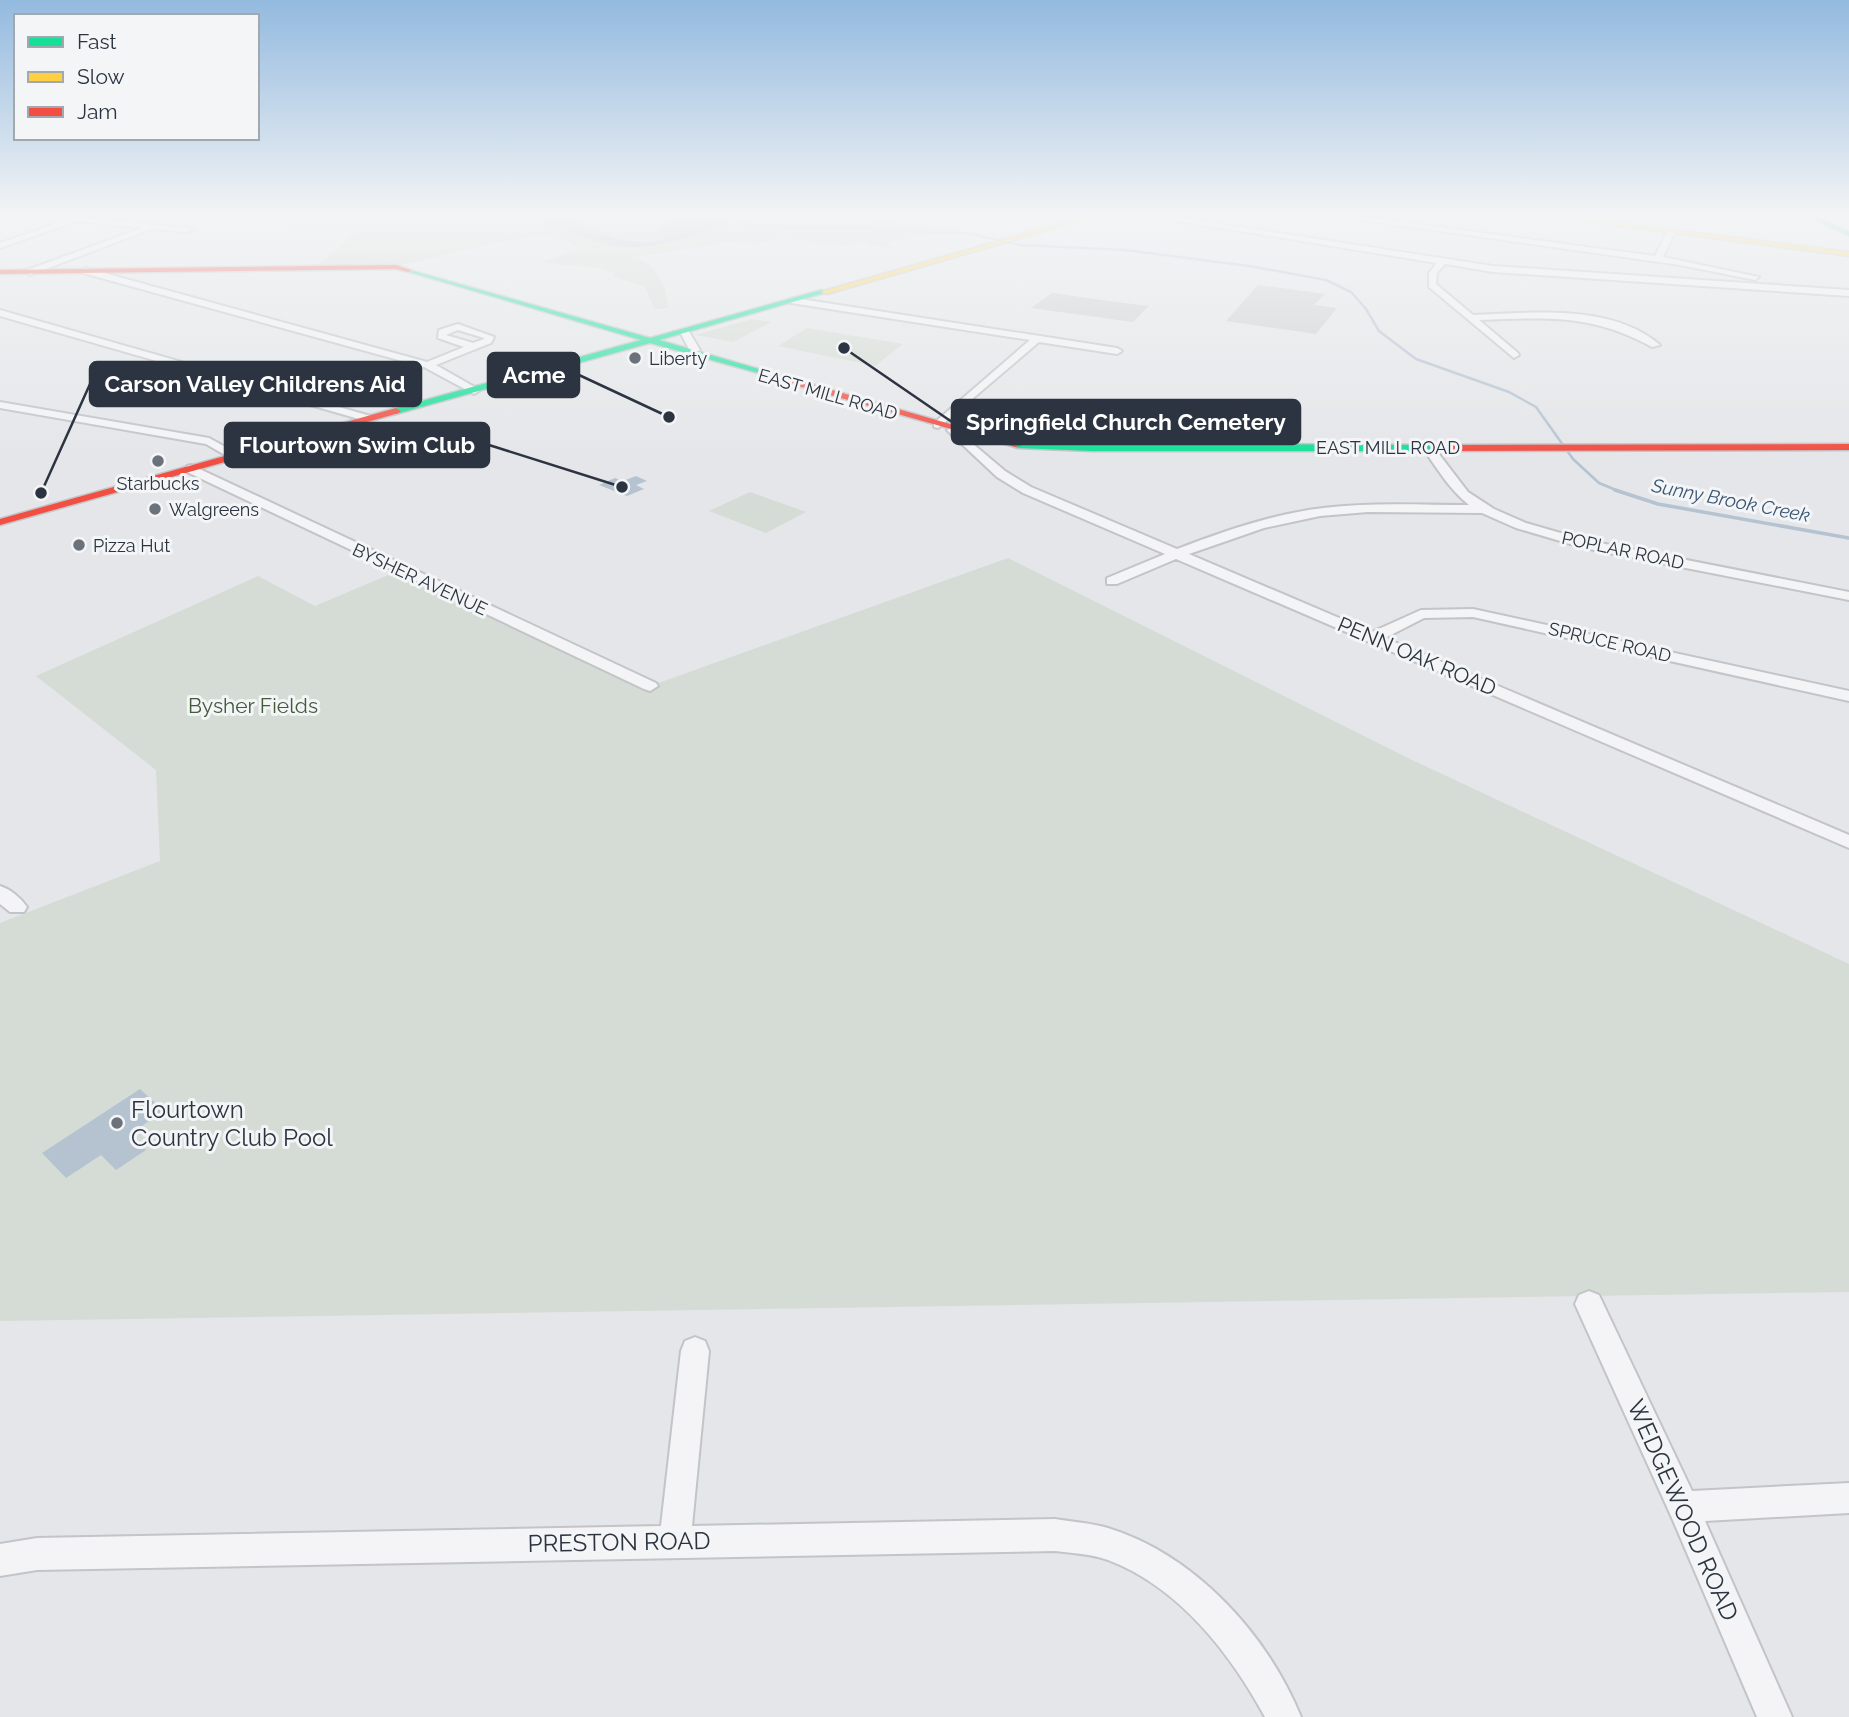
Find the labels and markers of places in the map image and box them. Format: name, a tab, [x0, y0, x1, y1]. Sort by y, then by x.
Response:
place label: Liberty	[649, 348, 707, 369]
marker: Liberty	[627, 350, 643, 366]
callout: Acme	[488, 353, 579, 397]
callout: Carson Valley Childrens Aid	[90, 362, 421, 406]
callout: Springfield Church Cemetery	[952, 400, 1300, 444]
callout: Flourtown Swim Club	[225, 423, 489, 467]
marker: Starbucks	[150, 453, 166, 469]
place label: Starbucks	[117, 473, 200, 494]
place label: Walgreens	[169, 499, 259, 520]
marker: Walgreens	[147, 501, 163, 517]
place label: Pizza Hut	[93, 535, 170, 556]
marker: Pizza Hut	[71, 537, 87, 553]
place label: Flourtown Country Club Pool	[131, 1095, 333, 1152]
marker: Flourtown Country Club Pool	[109, 1115, 125, 1131]

